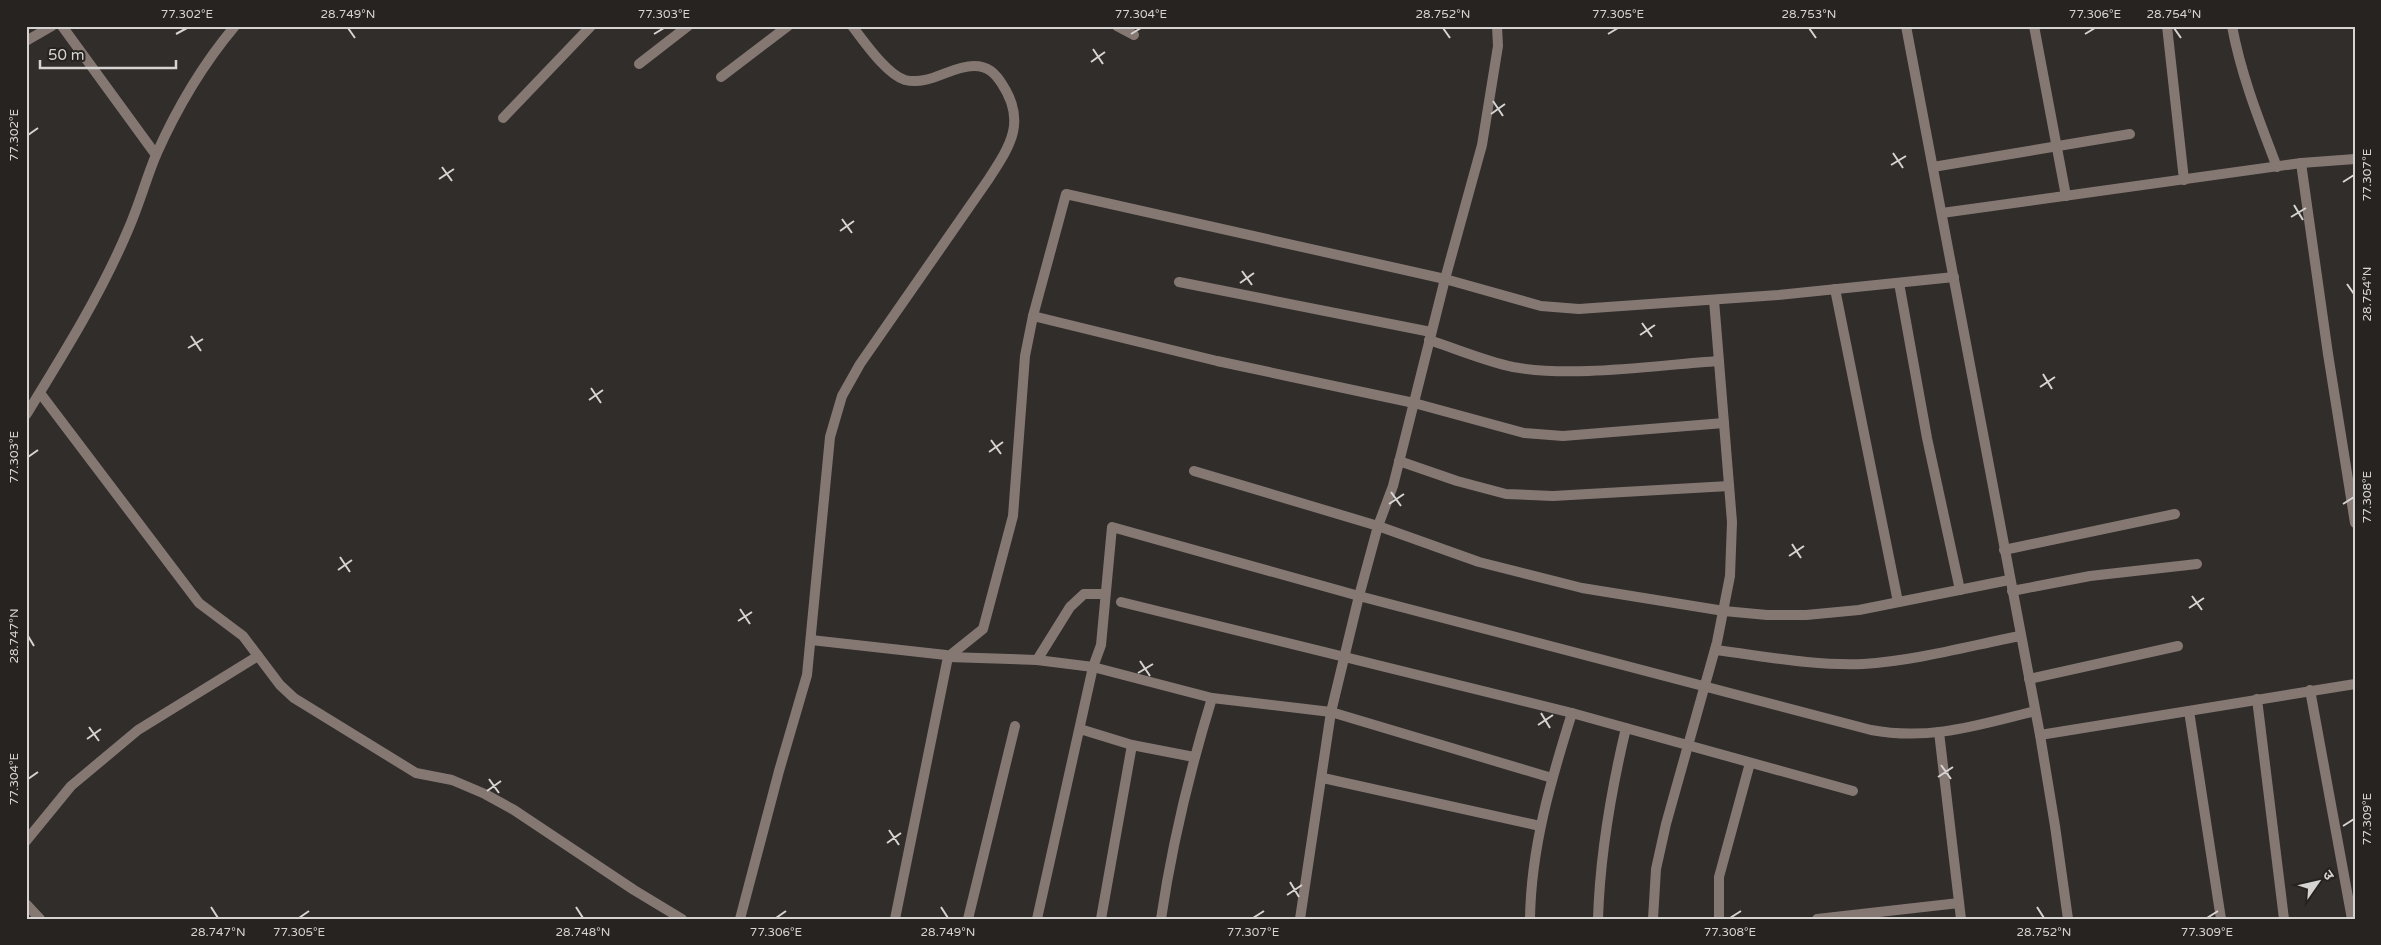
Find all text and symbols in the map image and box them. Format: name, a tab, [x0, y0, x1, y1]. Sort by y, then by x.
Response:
text: 77.302°E	[161, 7, 214, 21]
text: 28.749°N	[321, 7, 375, 21]
text: 77.303°E	[638, 7, 691, 21]
text: 77.304°E	[1115, 7, 1168, 21]
text: 28.752°N	[1416, 7, 1470, 21]
text: 77.305°E	[1592, 7, 1644, 21]
text: 28.753°N	[1782, 7, 1836, 21]
text: 77.306°E	[2069, 7, 2121, 21]
text: 28.754°N	[2147, 7, 2201, 21]
scale bar	[40, 38, 176, 70]
text: 50 m	[48, 46, 85, 64]
text: 77.302°E	[7, 108, 21, 161]
text: 77.307°E	[2360, 148, 2374, 201]
text: 28.754°N	[2360, 267, 2374, 321]
text: 77.303°E	[7, 430, 21, 483]
text: 77.308°E	[2360, 470, 2374, 523]
text: 28.747°N	[7, 608, 21, 664]
text: 77.304°E	[7, 752, 21, 805]
text: 77.309°E	[2360, 792, 2374, 845]
north arrow	[2294, 858, 2344, 908]
text: उ	[2319, 867, 2338, 884]
text: 28.747°N	[190, 925, 246, 939]
text: 77.305°E	[273, 925, 325, 939]
text: 28.748°N	[556, 925, 610, 939]
text: 77.306°E	[750, 925, 802, 939]
text: 28.749°N	[921, 925, 975, 939]
text: 77.307°E	[1227, 925, 1280, 939]
text: 77.308°E	[1704, 925, 1757, 939]
text: 28.752°N	[2017, 925, 2071, 939]
text: 77.309°E	[2181, 925, 2234, 939]

